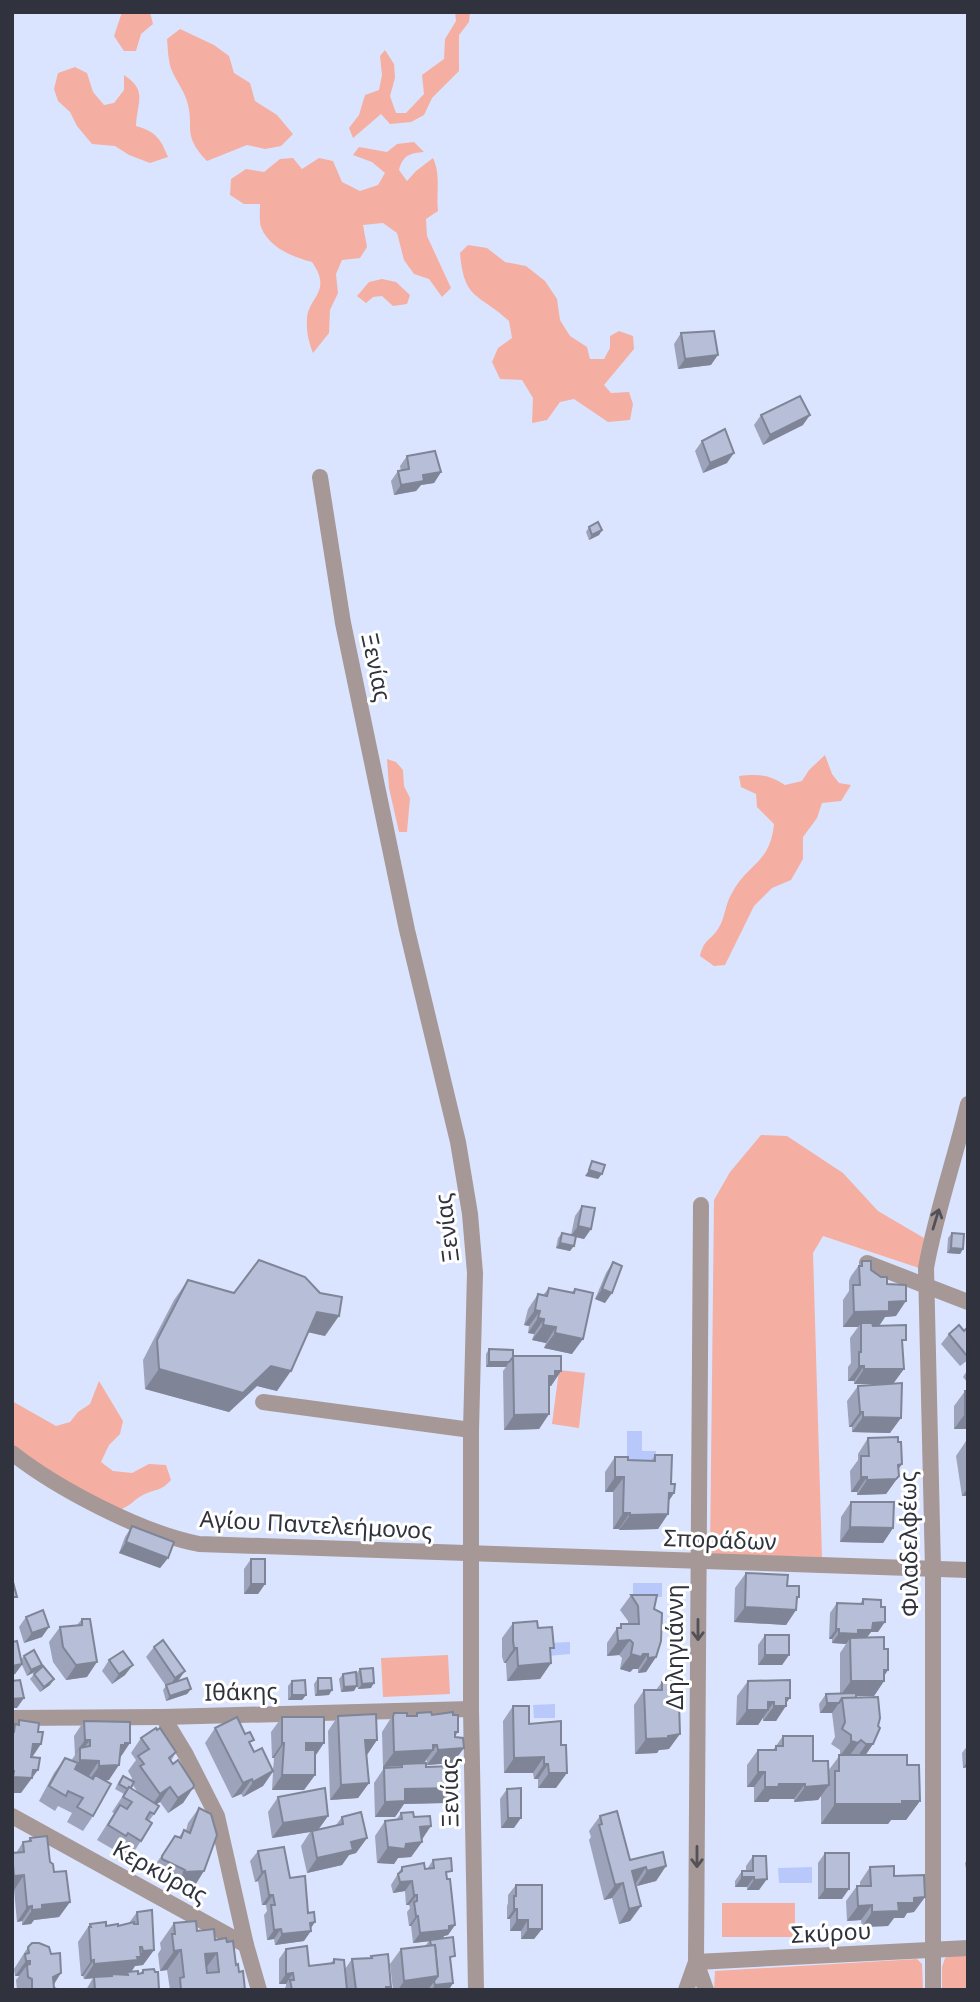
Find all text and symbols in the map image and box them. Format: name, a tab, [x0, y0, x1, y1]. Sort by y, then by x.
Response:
street label: Ξενίας	[354, 629, 400, 704]
street label: Ξενίας	[426, 1192, 466, 1265]
one-way arrow	[930, 1208, 943, 1230]
street label: Φιλαδελφέως	[891, 1471, 925, 1617]
street label: Αγίου Παντελεήμονος	[199, 1502, 433, 1546]
street label: Σποράδων	[663, 1521, 777, 1557]
street label: Δηληγιάννη	[658, 1584, 690, 1710]
one-way arrow	[691, 1618, 705, 1641]
street label: Ιθάκης	[204, 1674, 278, 1708]
street label: Ξενίας	[432, 1758, 466, 1828]
street label: Κερκύρας	[107, 1832, 214, 1910]
one-way arrow	[690, 1846, 704, 1869]
street label: Σκύρου	[790, 1914, 872, 1950]

